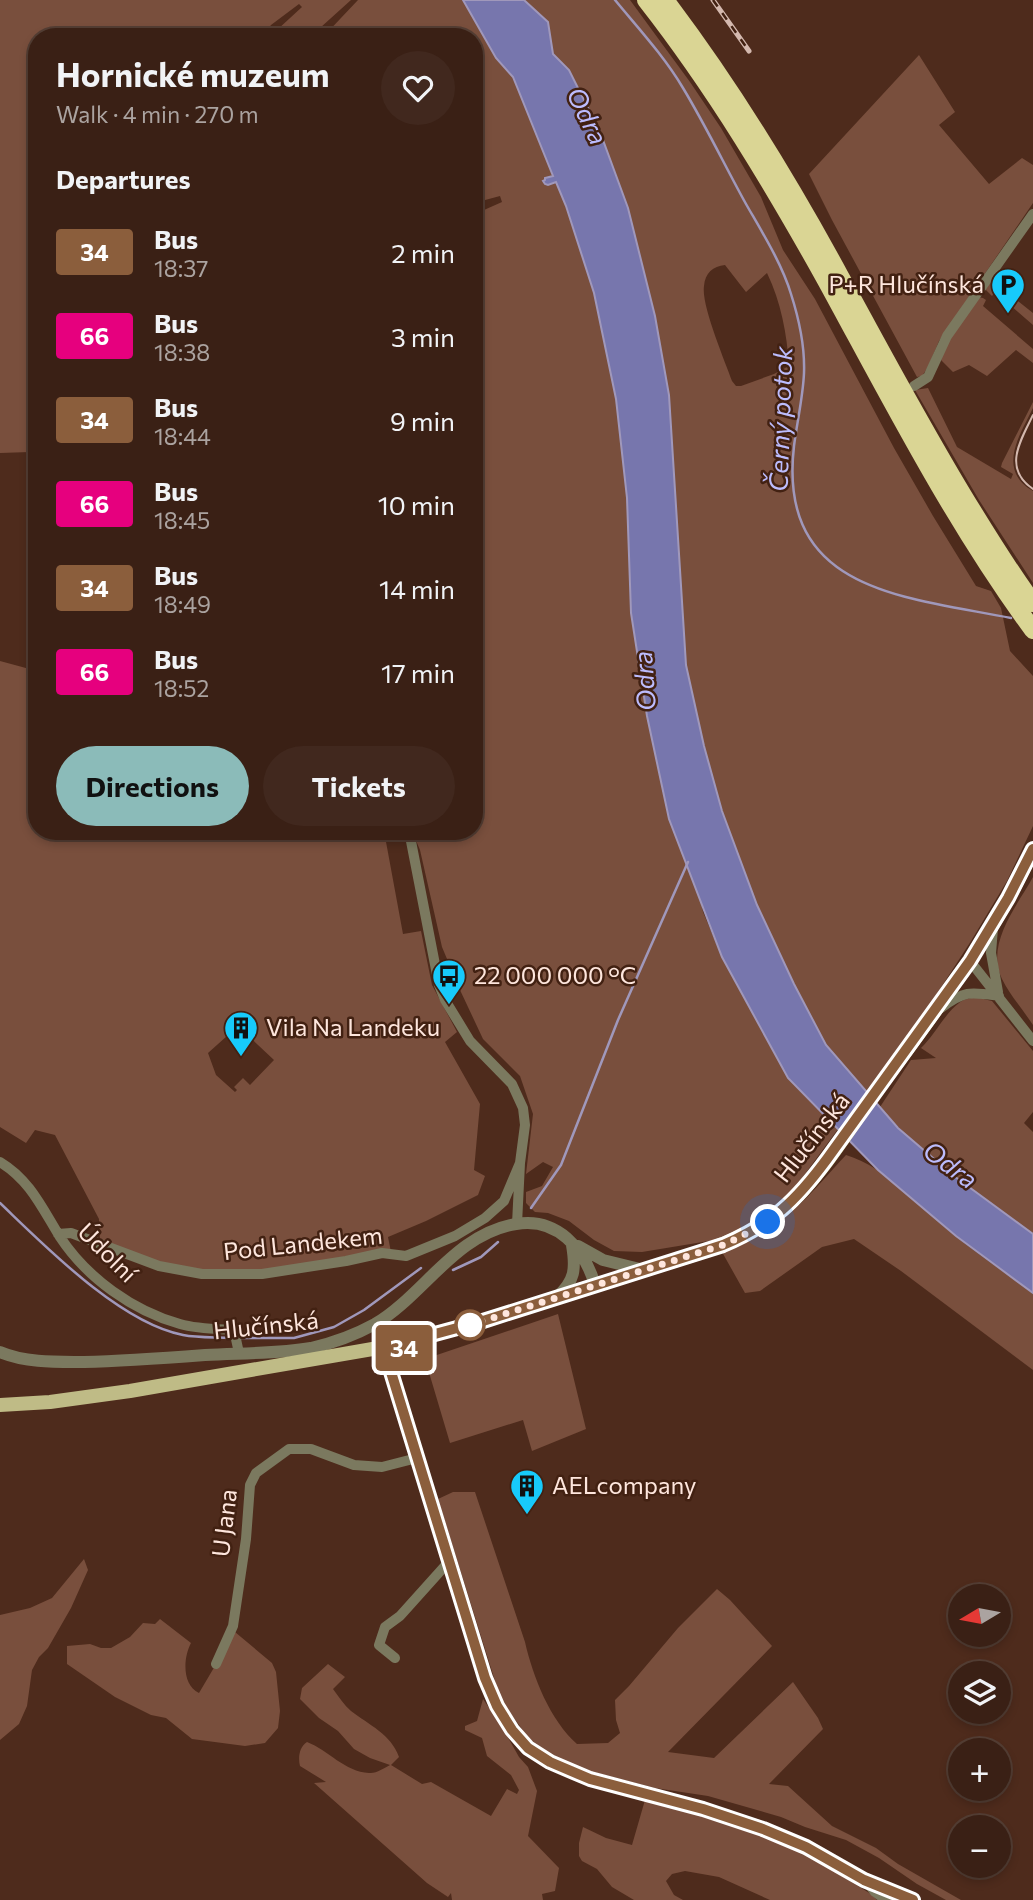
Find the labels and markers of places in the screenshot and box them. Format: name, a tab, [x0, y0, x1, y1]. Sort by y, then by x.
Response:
parking icon: P+R Hlučínská	[989, 266, 1027, 315]
place label: P+R Hlučínská	[829, 269, 984, 298]
bus stop icon: 22 000 000 °C	[430, 957, 468, 1006]
place label: 22 000 000 °C	[474, 960, 636, 989]
building icon: Vila Na Landeku	[222, 1009, 260, 1058]
place label: Vila Na Landeku	[266, 1012, 440, 1041]
unlabelled marker	[455, 1310, 485, 1340]
building icon: AELcompany	[508, 1467, 546, 1516]
place label: AELcompany	[552, 1470, 696, 1499]

